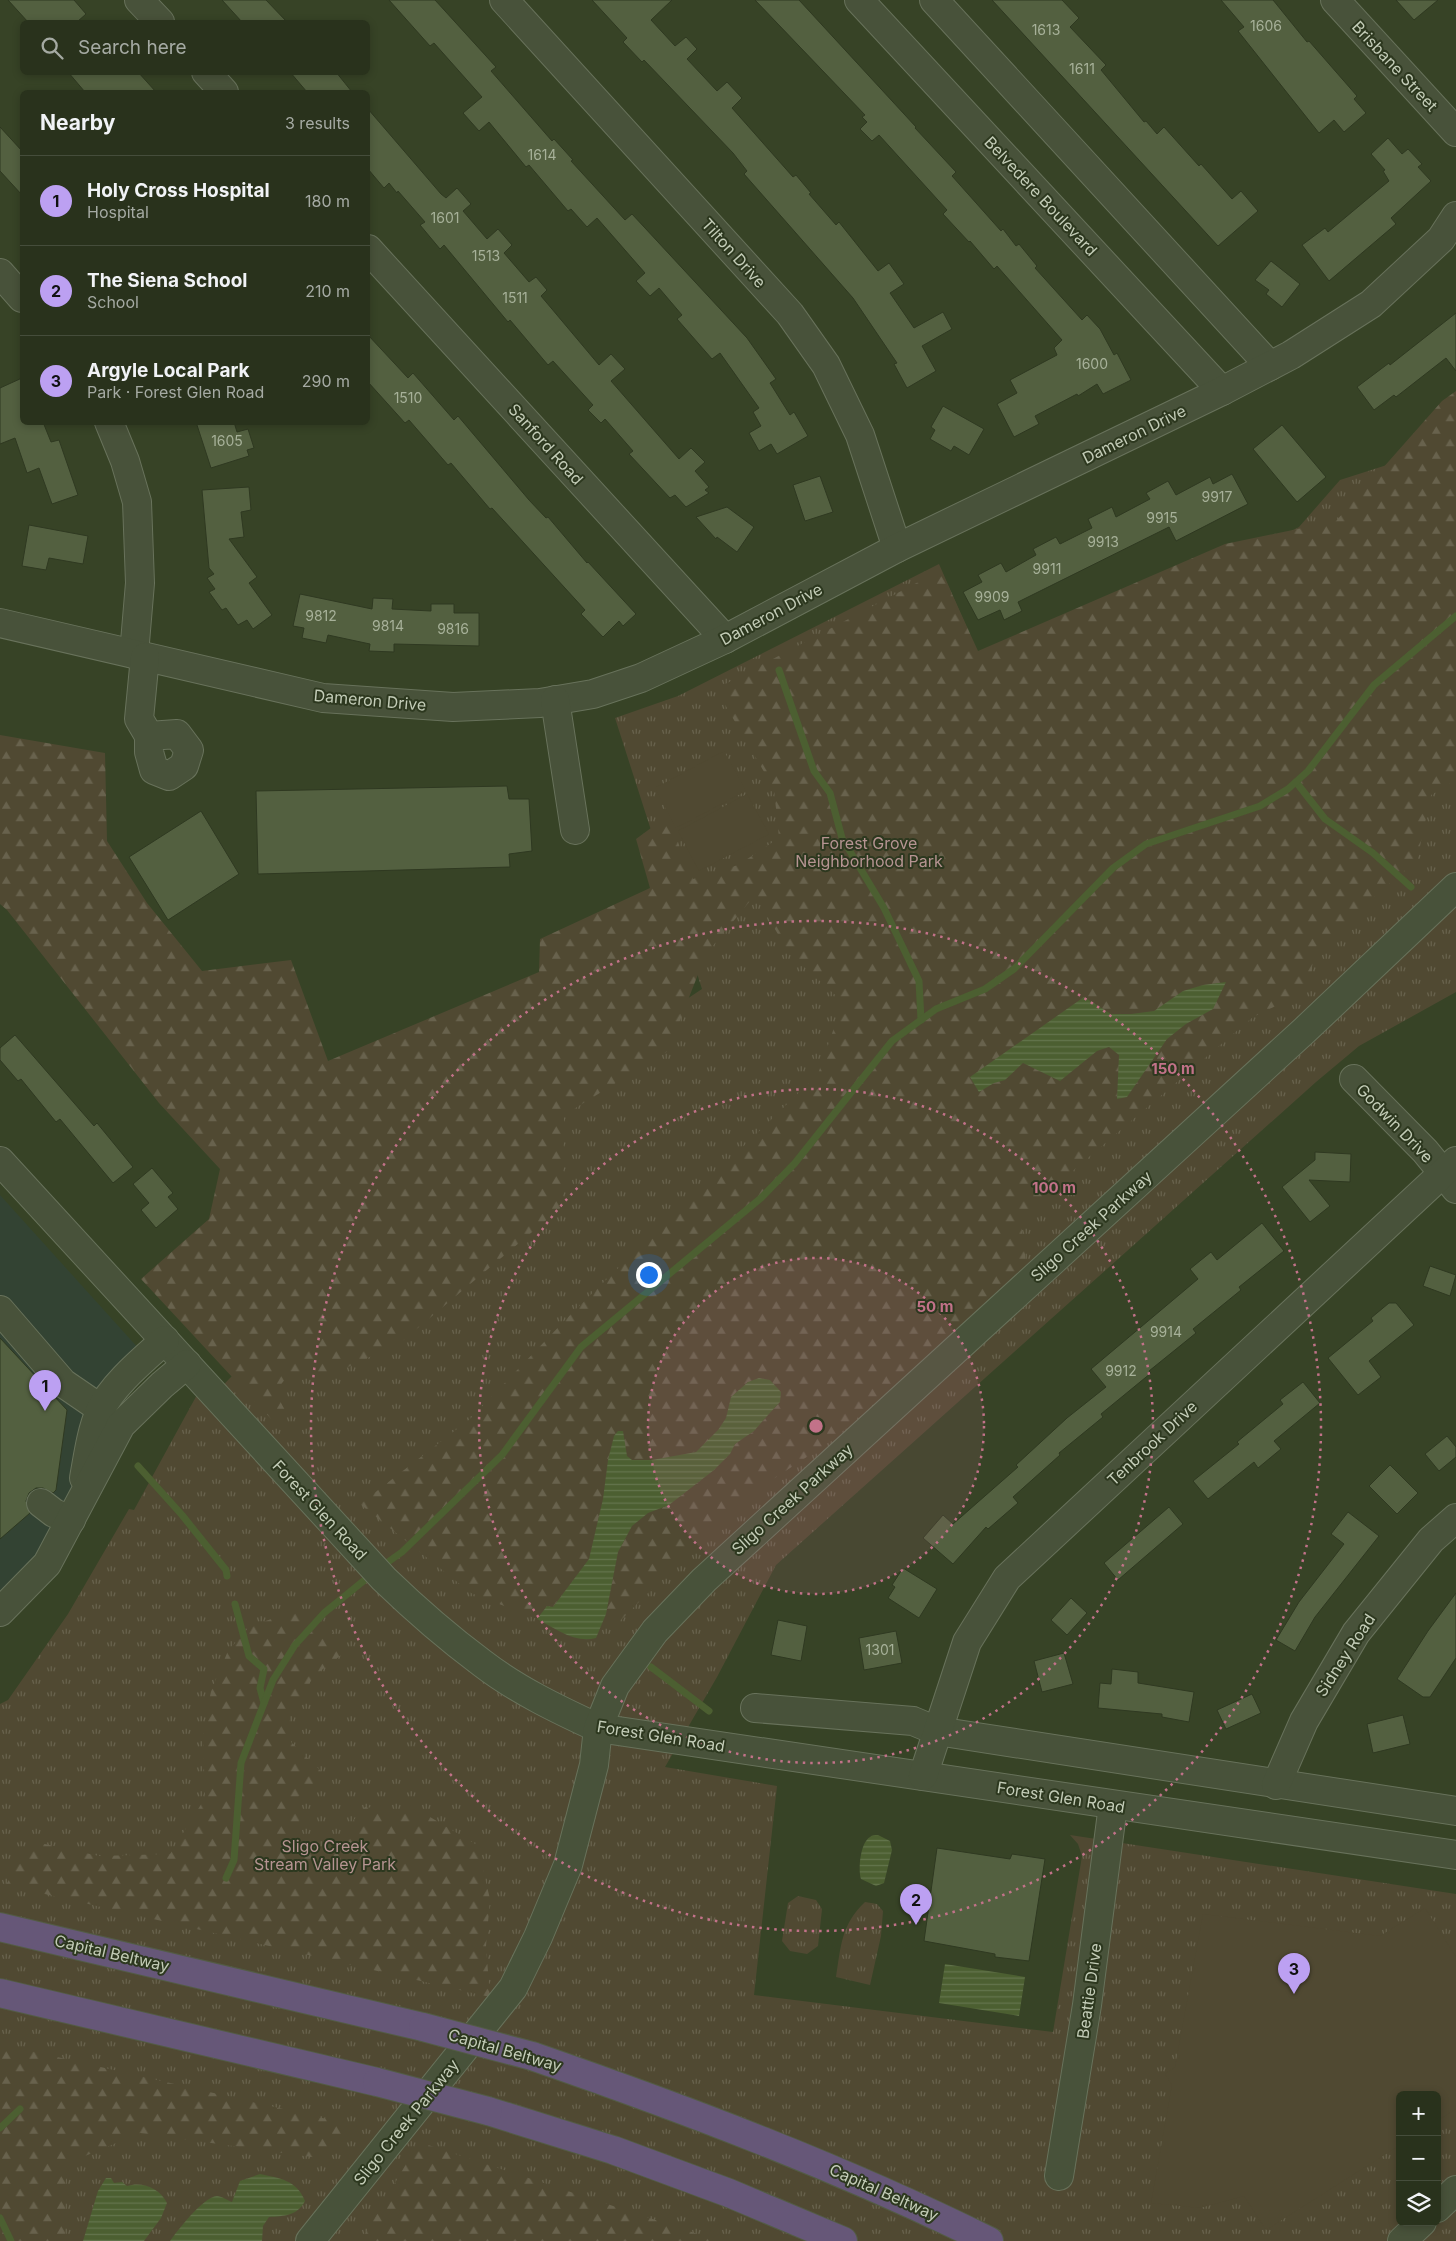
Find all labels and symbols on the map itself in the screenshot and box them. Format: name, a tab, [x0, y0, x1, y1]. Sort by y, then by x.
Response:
house number: 1606	[1250, 17, 1282, 34]
street label: Brisbane Street	[1348, 17, 1442, 115]
house number: 1613	[1032, 21, 1060, 38]
house number: 1611	[1069, 60, 1095, 77]
street label: Belvedere Boulevard	[980, 132, 1102, 260]
house number: 1614	[527, 146, 557, 163]
house number: 1601	[431, 209, 459, 226]
street label: Tilton Drive	[698, 214, 770, 292]
house number: 1513	[472, 247, 500, 264]
house number: 1511	[502, 289, 528, 306]
house number: 1600	[1076, 355, 1108, 372]
house number: 1510	[394, 389, 422, 406]
street label: Sanford Road	[504, 399, 588, 489]
street label: Dameron Drive	[1079, 400, 1189, 468]
house number: 1605	[211, 432, 243, 449]
house number: 9917	[1202, 488, 1233, 505]
house number: 9915	[1146, 509, 1178, 526]
house number: 9913	[1087, 533, 1119, 550]
house number: 9911	[1033, 560, 1061, 577]
street label: Dameron Drive	[716, 579, 826, 649]
house number: 9909	[975, 588, 1009, 605]
house number: 9812	[305, 607, 337, 624]
house number: 9814	[372, 617, 404, 634]
house number: 9816	[437, 620, 469, 637]
street label: Dameron Drive	[313, 685, 427, 715]
park label: Forest Grove Neighborhood Park	[795, 833, 943, 871]
text: 150 m	[1151, 1059, 1195, 1078]
street label: Godwin Drive	[1352, 1079, 1438, 1167]
street label: Sligo Creek Parkway	[1026, 1166, 1156, 1286]
text: 100 m	[1032, 1178, 1076, 1197]
your location	[636, 1262, 662, 1288]
text: 50 m	[917, 1297, 953, 1316]
house number: 9914	[1150, 1323, 1182, 1340]
house number: 9912	[1105, 1362, 1137, 1379]
pin: 1	[29, 1370, 61, 1411]
street label: Tenbrook Drive	[1103, 1396, 1201, 1490]
centre of rings	[807, 1417, 825, 1435]
street label: Sligo Creek Parkway	[727, 1439, 857, 1559]
street label: Forest Glen Road	[269, 1456, 371, 1564]
street label: Sidney Road	[1311, 1610, 1379, 1700]
house number: 1301	[866, 1641, 894, 1658]
street label: Forest Glen Road	[596, 1716, 726, 1756]
street label: Forest Glen Road	[996, 1777, 1126, 1817]
park label: Sligo Creek Stream Valley Park	[254, 1836, 396, 1874]
pin: 2	[900, 1884, 932, 1925]
street label: Capital Beltway	[53, 1930, 171, 1976]
street label: Beattie Drive	[1072, 1942, 1106, 2040]
pin: 3	[1278, 1953, 1310, 1994]
street label: Capital Beltway	[446, 2024, 564, 2076]
street label: Sligo Creek Parkway	[349, 2055, 463, 2189]
street label: Capital Beltway	[826, 2159, 942, 2225]

